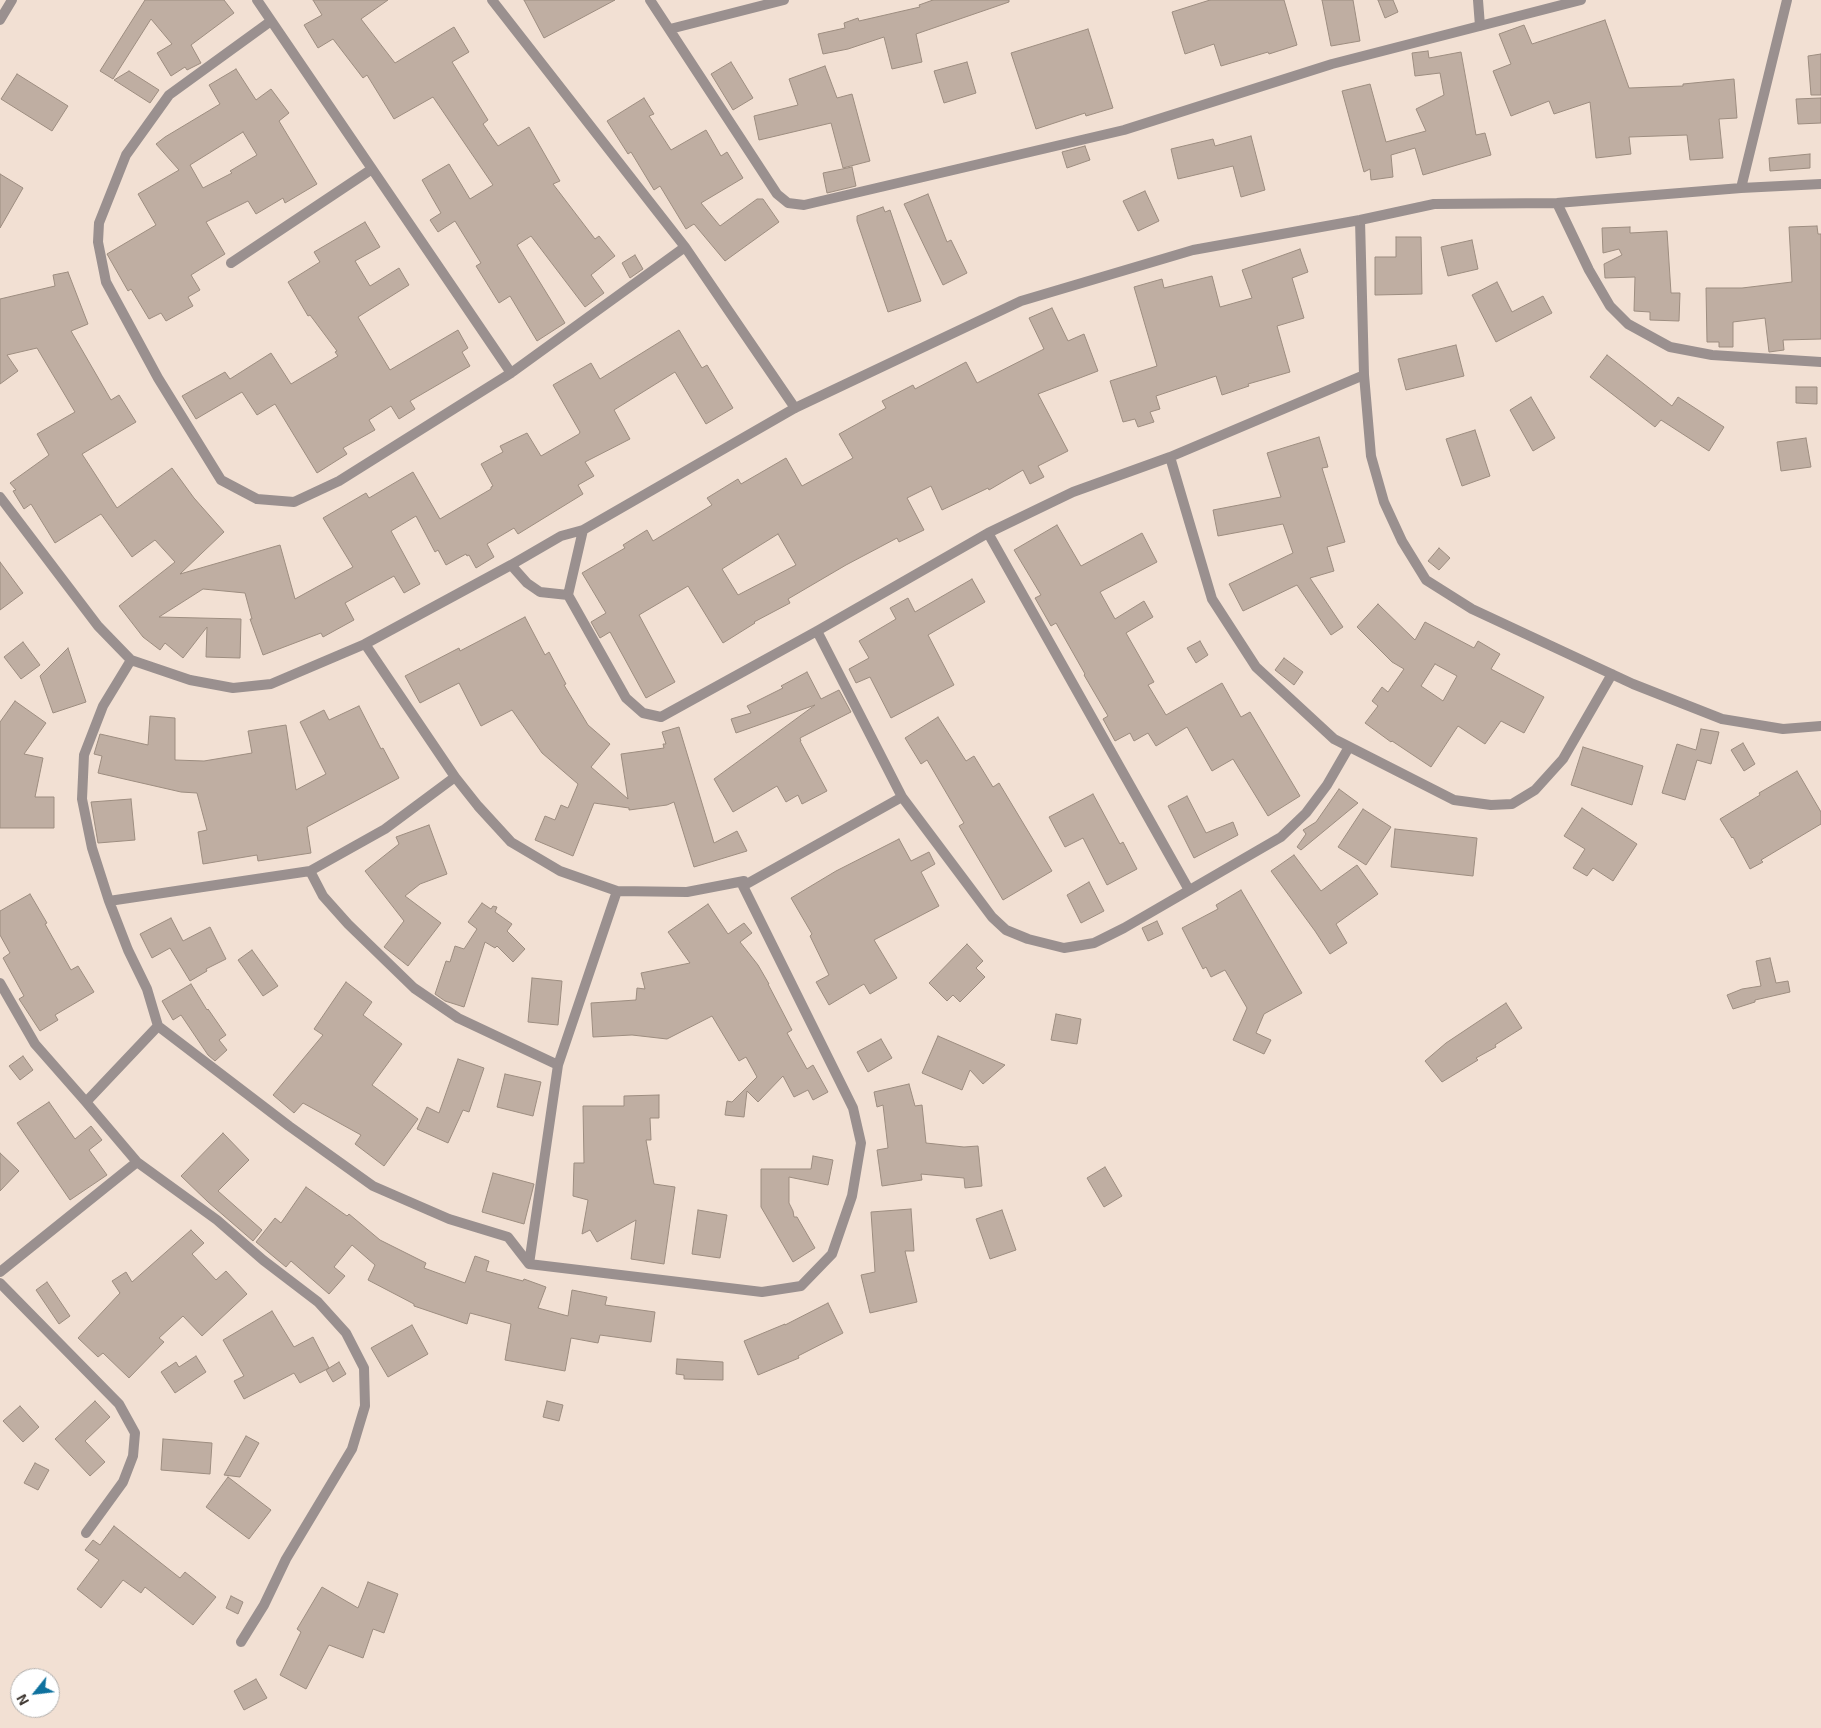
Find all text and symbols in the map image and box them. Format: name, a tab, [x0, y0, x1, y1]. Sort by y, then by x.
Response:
north arrow	[10, 1668, 60, 1718]
text: N	[12, 1691, 32, 1709]

